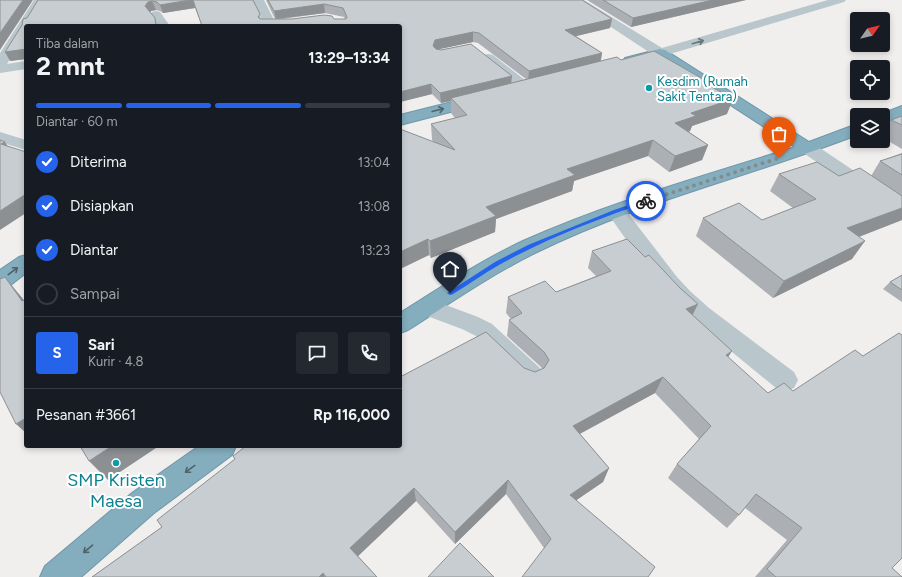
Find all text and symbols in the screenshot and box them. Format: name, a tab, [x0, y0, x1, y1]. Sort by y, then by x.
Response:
north arrow	[850, 12, 890, 52]
map controls	[850, 12, 890, 148]
text: Tiba dalam	[36, 36, 98, 51]
one-way arrow	[691, 38, 704, 45]
text: 13:29–13:34	[308, 49, 390, 67]
text: 2 mnt	[36, 50, 105, 82]
button: locate	[850, 60, 890, 100]
place label: Kesdim (Rumah Sakit Tentara)	[657, 74, 748, 104]
marker: Kesdim (Rumah Sakit Tentara)	[644, 83, 654, 93]
one-way arrow	[431, 106, 444, 114]
button: layers	[850, 108, 890, 148]
text: Diantar · 60 m	[36, 114, 117, 129]
pin	[762, 117, 796, 158]
icon: bag	[768, 123, 790, 145]
icon: check	[36, 151, 58, 173]
text: Diterima	[70, 153, 127, 171]
text: 13:04	[358, 155, 390, 170]
courier	[626, 181, 666, 221]
icon: bike	[635, 190, 657, 212]
icon: check	[36, 195, 58, 217]
text: Disiapkan	[70, 197, 134, 215]
text: 13:08	[358, 199, 390, 214]
icon: check	[36, 239, 58, 261]
text: Diantar	[70, 241, 118, 259]
text: 13:23	[360, 243, 390, 258]
pin	[433, 252, 467, 293]
icon: home	[439, 258, 461, 280]
one-way arrow	[7, 267, 18, 276]
text: Sampai	[70, 285, 120, 303]
button: chat	[296, 332, 338, 374]
button: phone	[348, 332, 390, 374]
text: Sari	[88, 336, 115, 354]
text: S	[52, 344, 62, 362]
text: Kurir · 4.8	[88, 354, 143, 369]
text: Pesanan #3661	[36, 406, 136, 424]
text: Rp 116,000	[313, 406, 390, 424]
marker: SMP Kristen Maesa	[111, 458, 121, 468]
one-way arrow	[185, 465, 196, 473]
place label: SMP Kristen Maesa	[67, 469, 165, 512]
one-way arrow	[83, 545, 93, 554]

